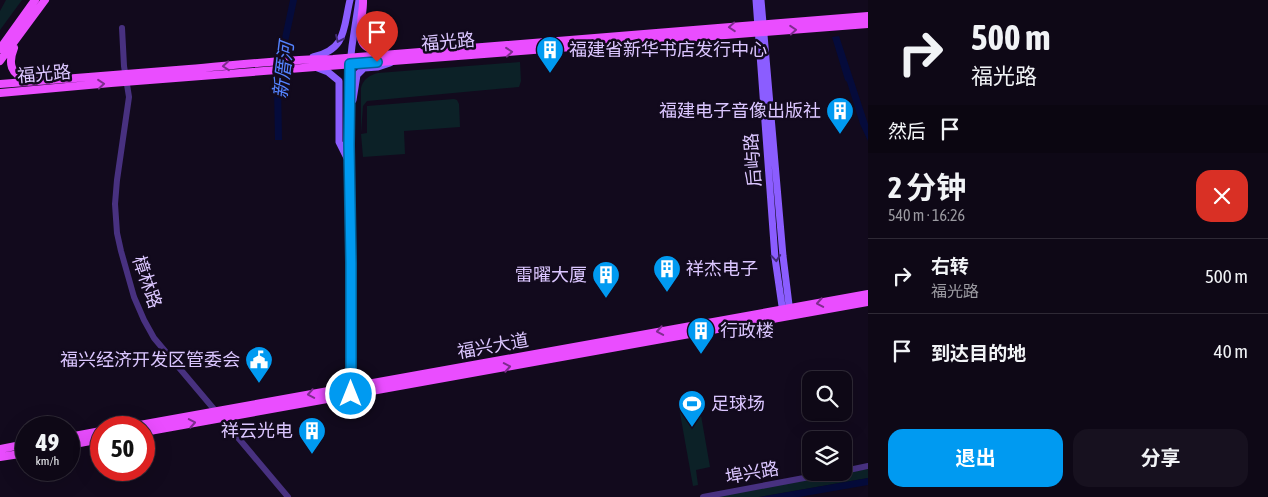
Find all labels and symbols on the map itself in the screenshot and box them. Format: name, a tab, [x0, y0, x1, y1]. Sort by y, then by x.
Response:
pin	[356, 11, 398, 62]
one-way arrow	[728, 21, 736, 32]
one-way arrow	[789, 24, 797, 35]
street label: 福光路	[420, 29, 476, 54]
one-way arrow	[335, 34, 346, 43]
building icon: 福建省新华书店发行中心	[535, 35, 565, 74]
water label: 新厝河	[269, 36, 298, 100]
place label: 福建省新华书店发行中心	[569, 39, 767, 60]
one-way arrow	[505, 47, 513, 58]
one-way arrow	[222, 60, 230, 71]
street label: 福光路	[16, 61, 72, 86]
one-way arrow	[97, 79, 105, 90]
building icon: 福建电子音像出版社	[825, 96, 855, 135]
place label: 福建电子音像出版社	[659, 100, 821, 121]
street label: 后屿路	[740, 132, 765, 188]
street label: 樟林路	[129, 253, 166, 311]
building icon: 祥杰电子	[652, 254, 682, 293]
one-way arrow	[770, 254, 781, 262]
place label: 祥杰电子	[686, 258, 758, 279]
building icon: 雷曜大厦	[591, 260, 621, 299]
place label: 雷曜大厦	[515, 264, 587, 285]
one-way arrow	[816, 297, 824, 307]
building icon: 行政楼	[686, 316, 716, 355]
place label: 行政楼	[720, 320, 774, 341]
one-way arrow	[656, 325, 664, 335]
street label: 福兴大道	[456, 329, 530, 362]
public building icon: 福兴经济开发区管委会	[244, 345, 274, 384]
place label: 福兴经济开发区管委会	[60, 349, 240, 370]
one-way arrow	[502, 362, 511, 372]
position arrow	[324, 367, 376, 419]
one-way arrow	[306, 388, 315, 398]
sports icon: 足球场	[677, 389, 707, 428]
place label: 足球场	[711, 393, 765, 414]
speed limit sign: 50	[90, 416, 155, 481]
building icon: 祥云光电	[297, 416, 327, 455]
one-way arrow	[187, 419, 196, 429]
place label: 祥云光电	[221, 420, 293, 441]
street label: 埠兴路	[724, 457, 780, 488]

